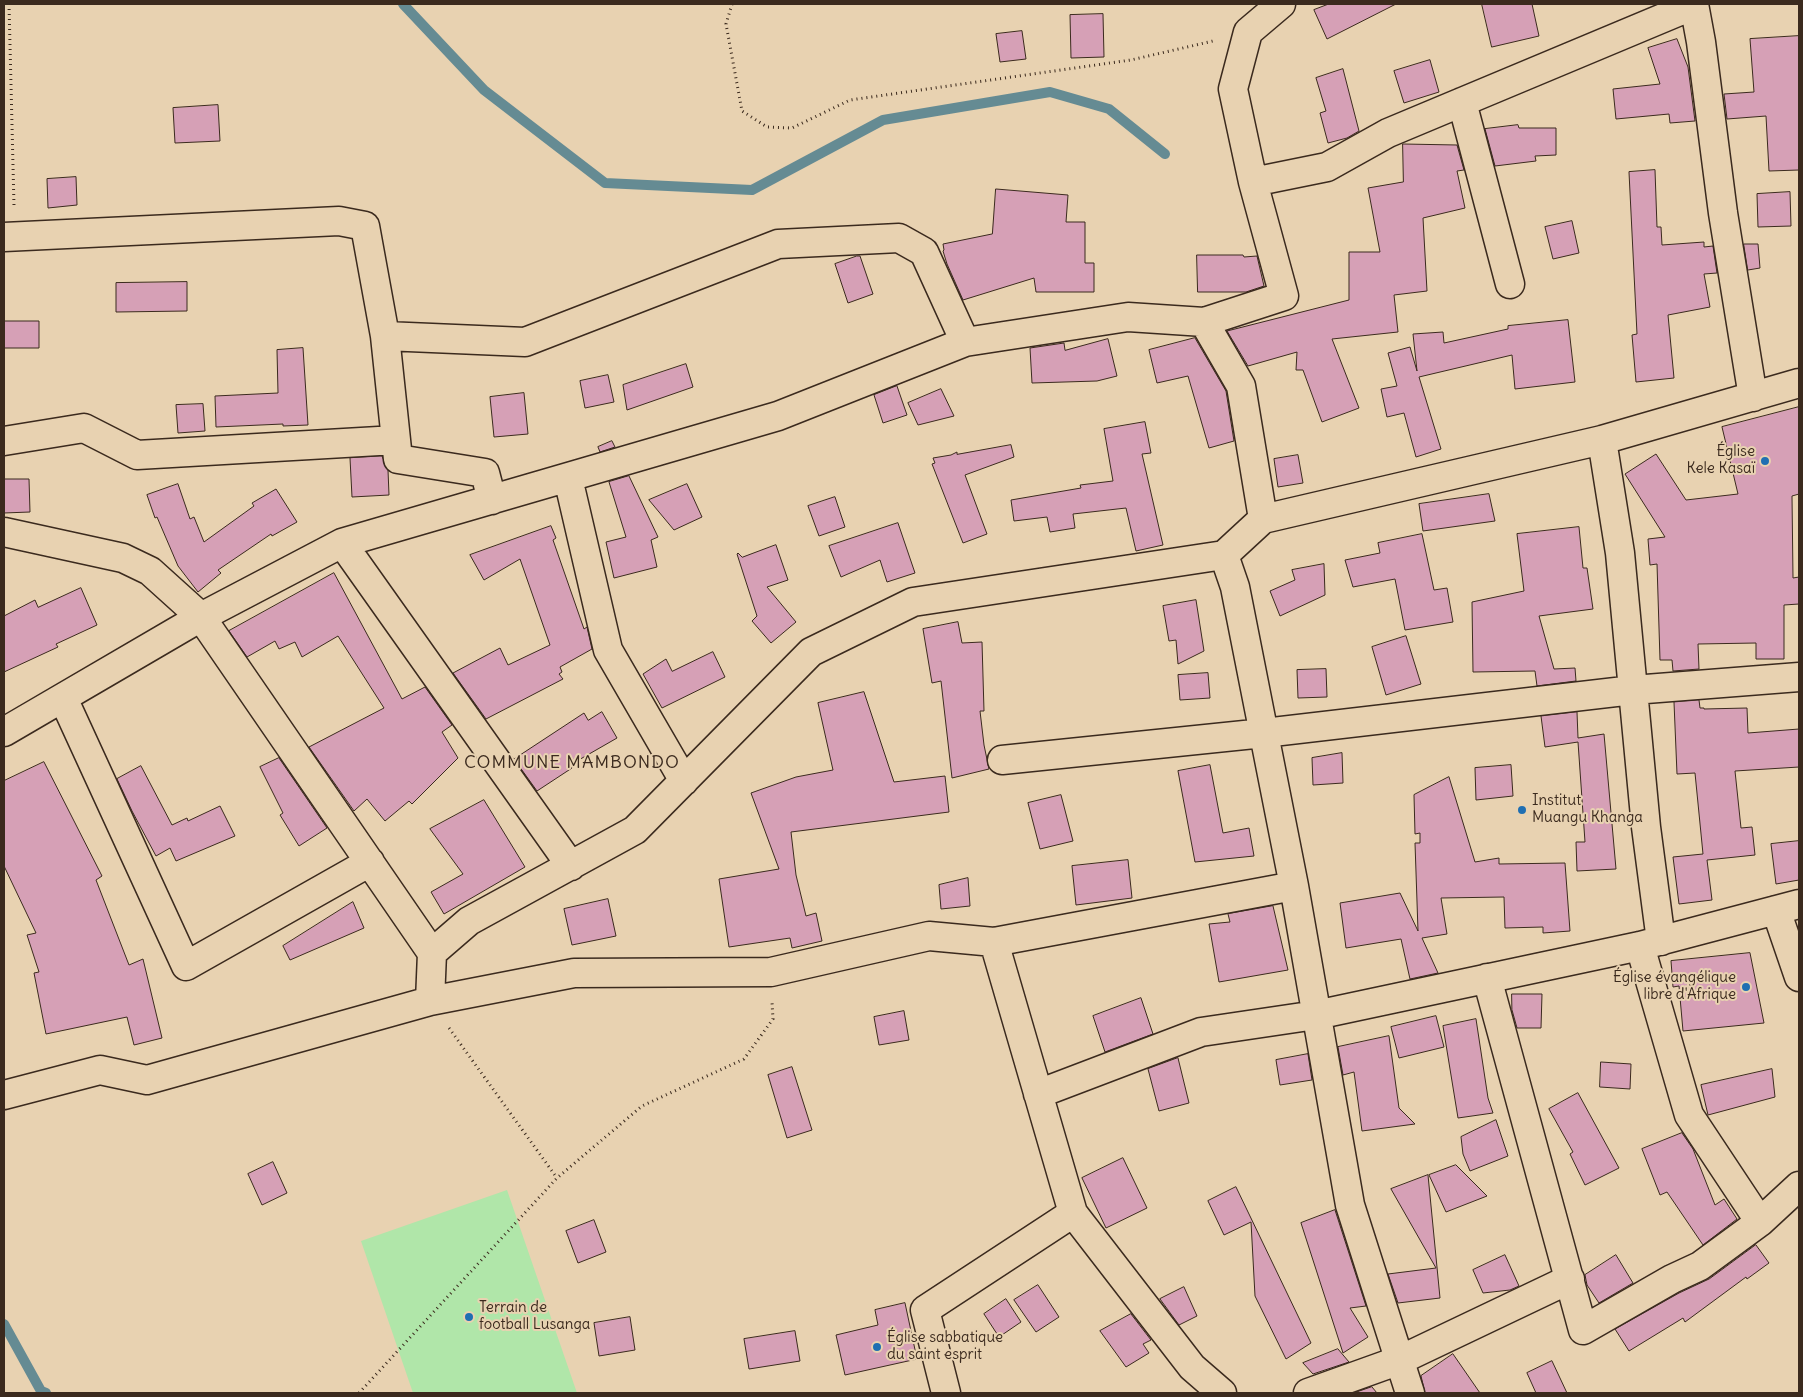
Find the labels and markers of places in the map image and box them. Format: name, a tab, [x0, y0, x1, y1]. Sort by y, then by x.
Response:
place label: Église Kele Kasaï	[1687, 443, 1755, 478]
marker: Église Kele Kasaï	[1759, 455, 1771, 467]
place label: Institut Muangu Khanga	[1532, 792, 1643, 827]
marker: Institut Muangu Khanga	[1516, 804, 1528, 816]
place label: Église évangélique libre d'Afrique	[1613, 969, 1736, 1004]
marker: Église évangélique libre d'Afrique	[1740, 981, 1752, 993]
place label: Terrain de football Lusanga	[479, 1299, 590, 1334]
marker: Terrain de football Lusanga	[463, 1311, 475, 1323]
place label: Église sabbatique du saint esprit	[887, 1329, 1003, 1364]
marker: Église sabbatique du saint esprit	[871, 1341, 883, 1353]

